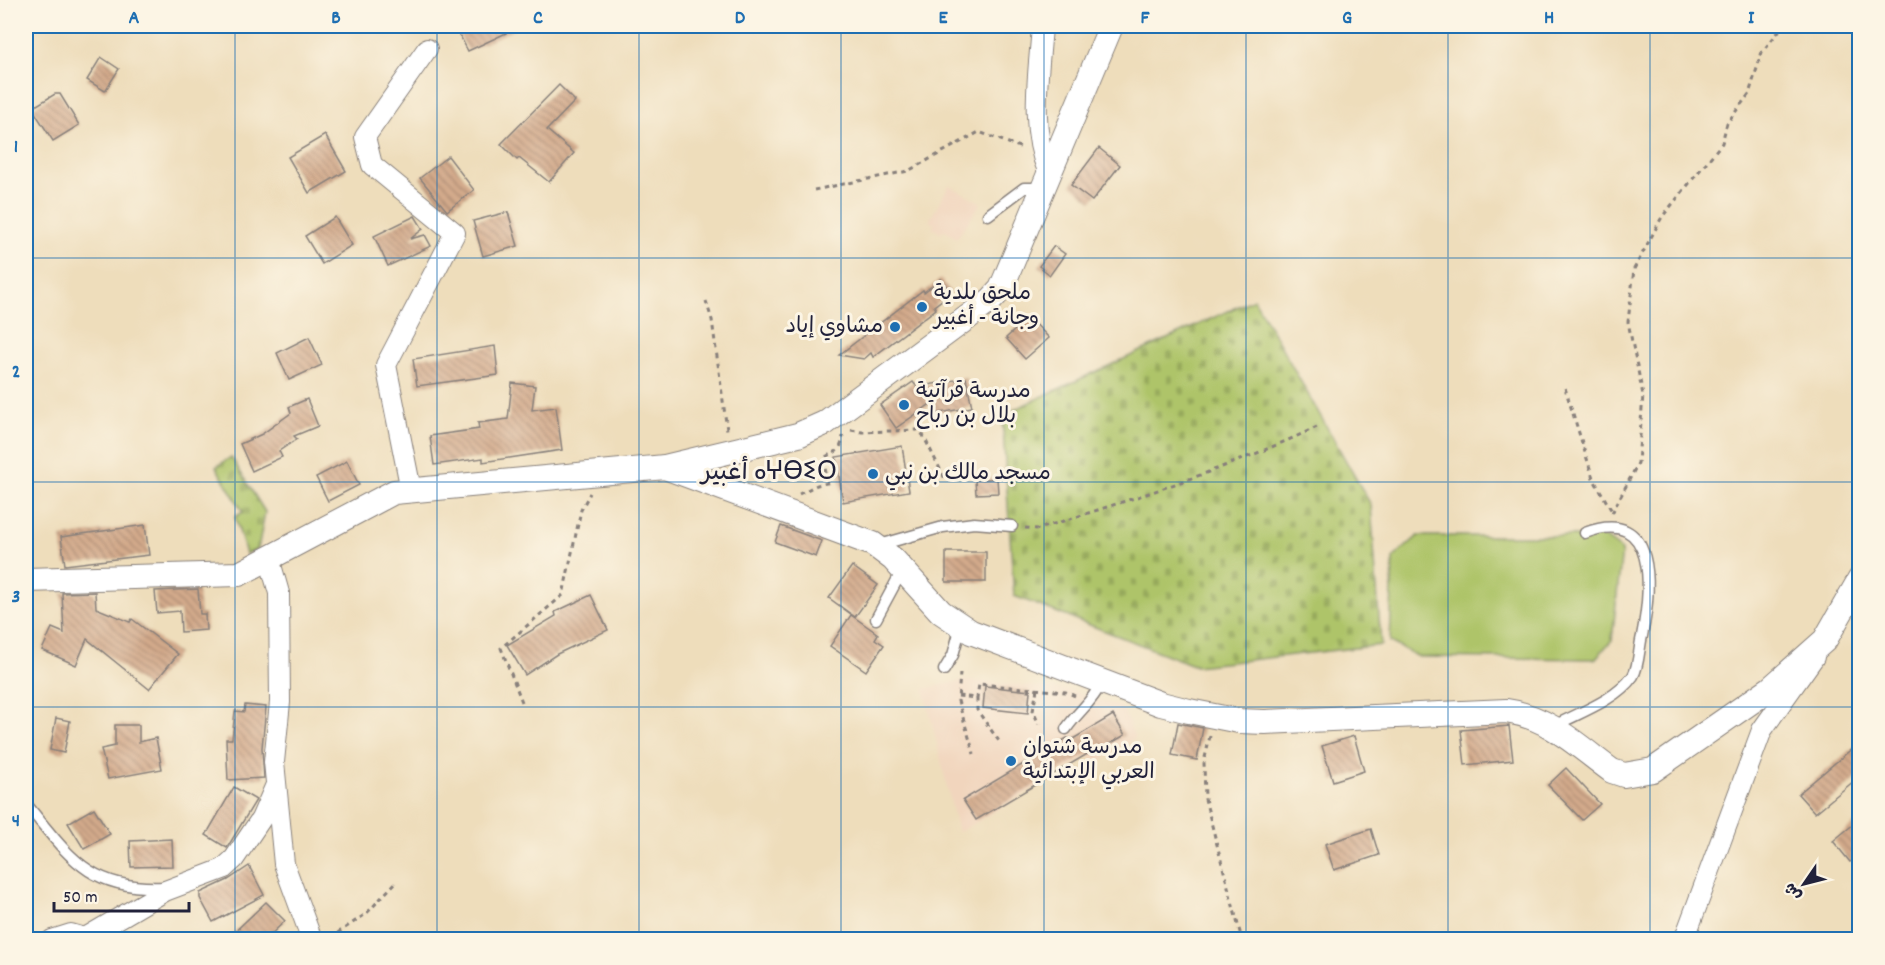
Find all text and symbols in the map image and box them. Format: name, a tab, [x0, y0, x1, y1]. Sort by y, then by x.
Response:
text: A	[129, 5, 140, 33]
text: B	[331, 5, 341, 33]
text: C	[533, 5, 543, 33]
text: D	[735, 5, 746, 33]
text: E	[938, 5, 948, 33]
text: F	[1141, 5, 1151, 33]
text: G	[1342, 5, 1352, 33]
text: H	[1544, 5, 1554, 33]
text: I	[1748, 5, 1755, 33]
text: 1	[14, 134, 18, 162]
place label: ملحق بلدية وجانة - أغبير	[932, 279, 1039, 335]
marker: ملحق بلدية وجانة - أغبير	[915, 300, 929, 314]
place label: مشاوي إياد	[785, 312, 883, 343]
marker: مشاوي إياد	[888, 320, 902, 334]
text: 2	[12, 359, 20, 387]
place label: مدرسة قرآتية بلال بن رباح	[916, 377, 1031, 433]
marker: مدرسة قرآتية بلال بن رباح	[897, 398, 911, 412]
district label: أغبير ⴰⵖⴱⵉⵔ	[699, 455, 837, 492]
place label: مسجد مالك بن نبي	[885, 459, 1051, 491]
marker: مسجد مالك بن نبي	[866, 467, 880, 481]
text: 3	[12, 584, 20, 612]
place label: مدرسة شتوان العربي الإبتدائية	[1023, 733, 1155, 790]
marker: مدرسة شتوان العربي الإبتدائية	[1004, 754, 1018, 768]
text: 4	[12, 808, 20, 836]
north arrow	[1774, 854, 1834, 914]
scale bar	[54, 875, 189, 913]
text: ش	[1779, 877, 1808, 905]
text: 50 m	[63, 886, 98, 911]

